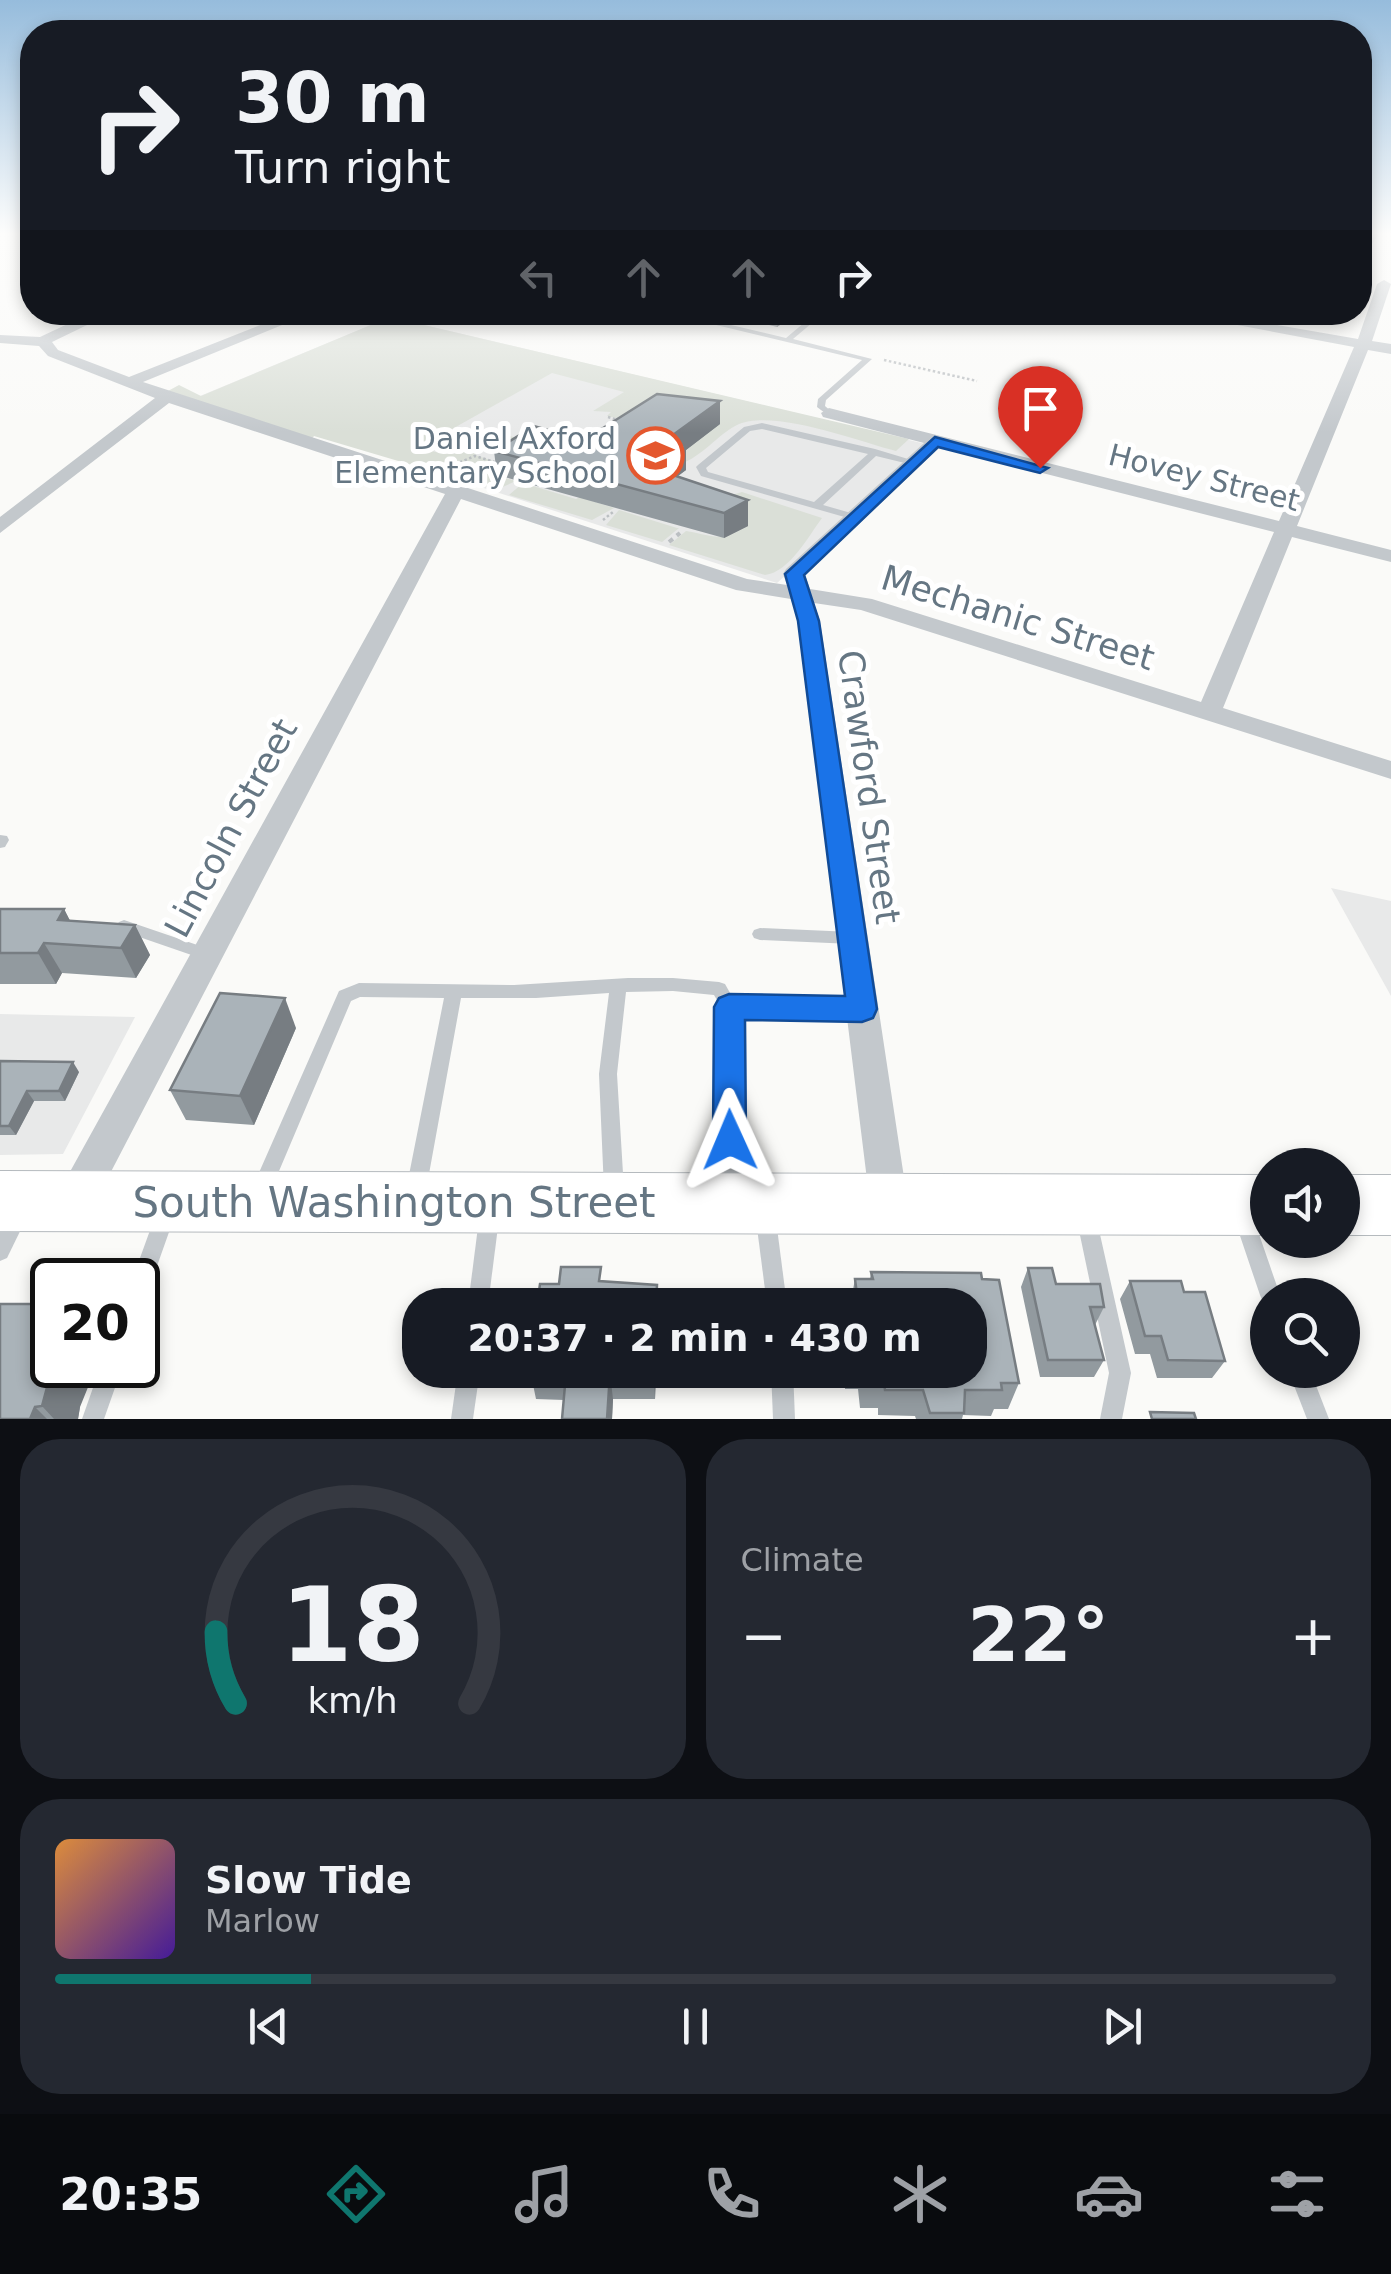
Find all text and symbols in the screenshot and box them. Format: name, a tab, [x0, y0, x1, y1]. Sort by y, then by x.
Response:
text: 30 m	[235, 57, 430, 139]
icon: right	[70, 60, 200, 190]
text: Turn right	[235, 141, 450, 194]
icon: left	[511, 250, 566, 305]
icon: ahead	[616, 250, 671, 305]
icon: ahead	[721, 250, 776, 305]
icon: right	[826, 250, 881, 305]
pin	[998, 366, 1083, 469]
icon: arrive	[1013, 381, 1068, 436]
place label: Daniel Axford Elementary School	[334, 421, 616, 490]
school or university icon: Daniel Axford Elementary School	[625, 426, 685, 486]
street label: Hovey Street	[1105, 437, 1303, 518]
street label: Mechanic Street	[877, 557, 1159, 679]
street label: Crawford Street	[830, 648, 908, 926]
street label: Lincoln Street	[157, 712, 305, 944]
position arrow	[678, 1088, 782, 1192]
map controls	[1250, 1148, 1360, 1388]
button: sound	[1250, 1148, 1360, 1258]
street label: South Washington Street	[132, 1178, 656, 1227]
speed limit sign: 20	[30, 1258, 160, 1388]
button: search	[1250, 1278, 1360, 1388]
text: 20:37 · 2 min · 430 m	[467, 1316, 922, 1360]
text: Climate	[741, 1541, 864, 1579]
text: 18	[280, 1564, 425, 1686]
text: 22°	[967, 1591, 1109, 1679]
text: −	[741, 1604, 787, 1668]
text: +	[1290, 1604, 1336, 1668]
text: km/h	[308, 1680, 398, 1721]
text: Slow Tide	[205, 1858, 412, 1902]
text: Marlow	[205, 1902, 320, 1940]
icon: previous	[241, 1999, 296, 2054]
icon: pause	[668, 1999, 723, 2054]
icon: next	[1095, 1999, 1150, 2054]
icon: directions	[321, 2159, 391, 2229]
icon: music	[509, 2159, 579, 2229]
icon: phone	[697, 2159, 767, 2229]
icon: climate	[885, 2159, 955, 2229]
icon: car	[1074, 2159, 1144, 2229]
icon: filters	[1262, 2159, 1332, 2229]
text: 20:35	[59, 2168, 202, 2221]

